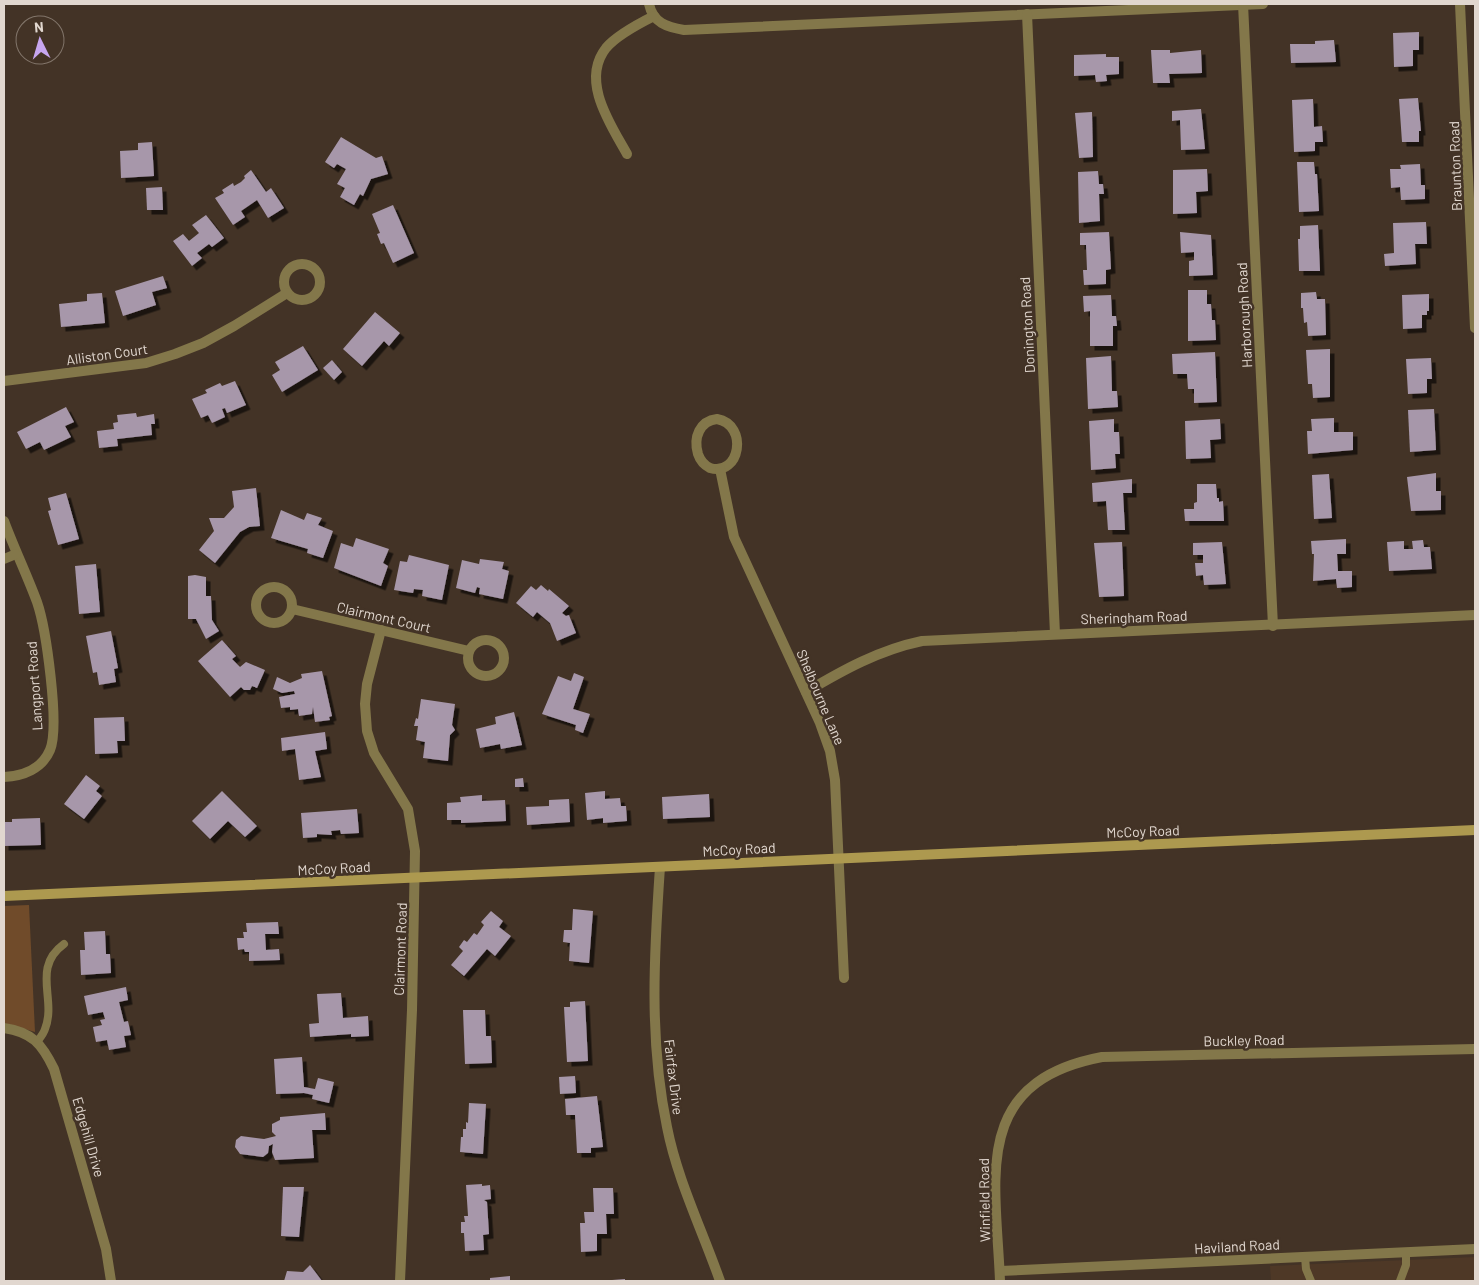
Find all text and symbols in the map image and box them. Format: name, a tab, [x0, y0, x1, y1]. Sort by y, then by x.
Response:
north arrow	[15, 15, 65, 65]
text: N	[33, 18, 44, 35]
street label: Braunton Road	[1445, 121, 1465, 211]
street label: Harborough Road	[1233, 262, 1255, 368]
street label: Donington Road	[1016, 276, 1038, 374]
street label: Alliston Court	[65, 340, 149, 368]
street label: Clairmont Court	[335, 598, 433, 636]
street label: Sheringham Road	[1080, 607, 1188, 627]
street label: Langport Road	[22, 641, 46, 731]
street label: Shelbourne Lane	[793, 647, 849, 747]
street label: McCoy Road	[1106, 821, 1180, 841]
street label: McCoy Road	[702, 839, 776, 859]
street label: McCoy Road	[297, 858, 371, 878]
street label: Clairmont Road	[390, 902, 410, 996]
street label: Buckley Road	[1203, 1031, 1285, 1049]
street label: Fairfax Drive	[661, 1038, 687, 1116]
street label: Edgehill Drive	[69, 1095, 109, 1179]
street label: Winfield Road	[975, 1158, 993, 1242]
street label: Haviland Road	[1194, 1235, 1280, 1257]

